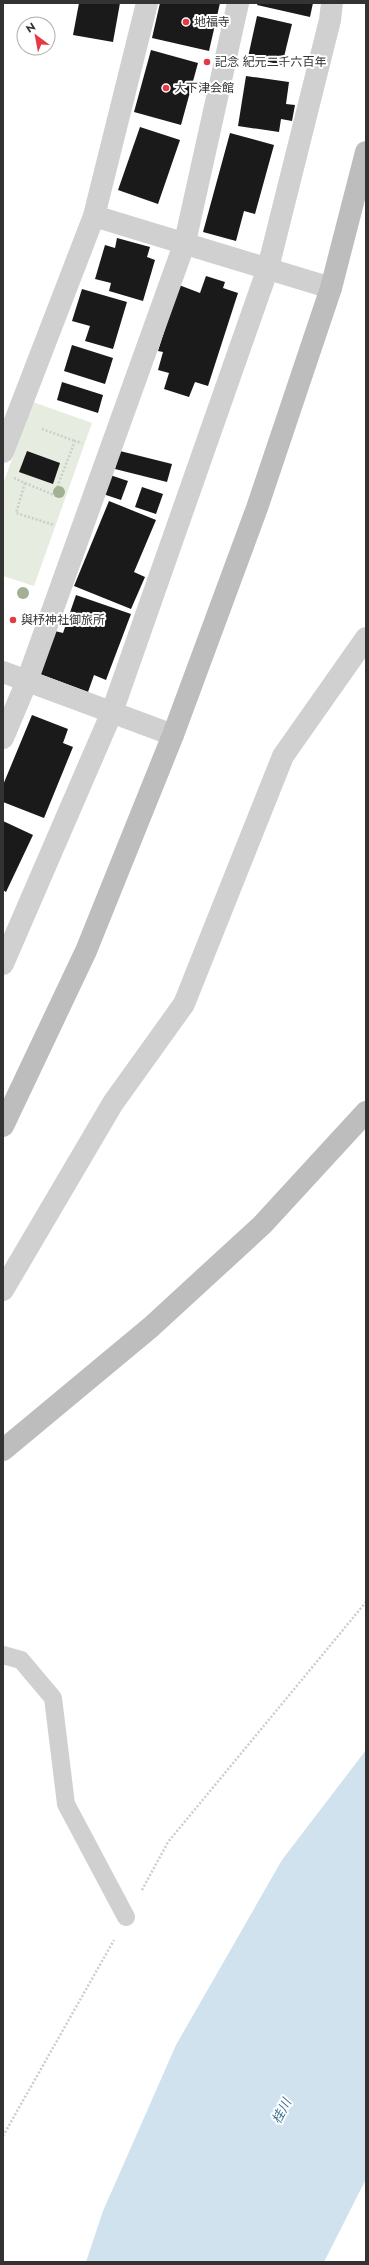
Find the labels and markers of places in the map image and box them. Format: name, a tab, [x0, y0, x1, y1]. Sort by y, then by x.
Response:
place label: 地福寺	[194, 13, 230, 31]
marker: 地福寺	[181, 17, 191, 27]
place label: 記念 紀元二千六百年	[215, 53, 327, 71]
marker: 記念 紀元二千六百年	[202, 57, 212, 67]
place label: 大下津会館	[174, 79, 234, 97]
marker: 大下津会館	[161, 83, 171, 93]
place label: 與杼神社御旅所	[21, 611, 105, 629]
marker: 與杼神社御旅所	[8, 615, 18, 625]

